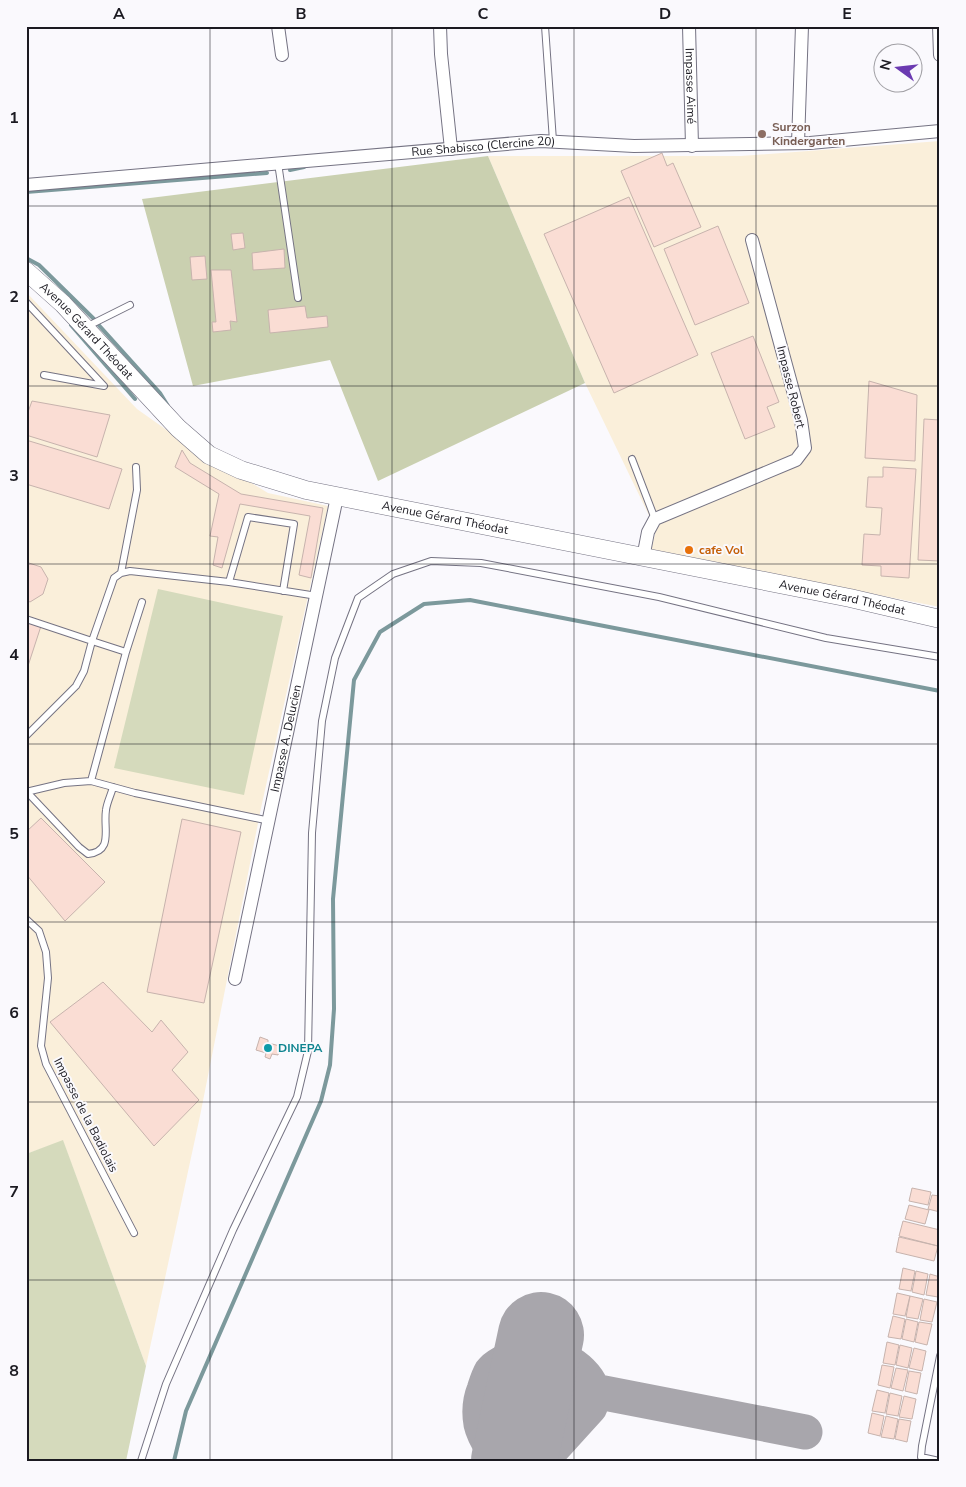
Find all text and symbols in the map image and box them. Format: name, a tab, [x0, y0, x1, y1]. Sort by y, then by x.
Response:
text: A	[113, 3, 125, 25]
text: B	[295, 3, 307, 25]
text: C	[478, 3, 489, 25]
text: D	[659, 3, 671, 25]
text: E	[842, 3, 852, 25]
north arrow	[874, 42, 924, 92]
street label: Impasse Aimé	[682, 48, 699, 124]
text: N	[875, 57, 896, 72]
text: 1	[9, 107, 19, 129]
place label: Surzon Kindergarten	[772, 119, 845, 149]
marker: Surzon Kindergarten	[756, 128, 768, 140]
street label: Rue Shabisco (Clercine 20)	[411, 133, 556, 160]
street label: Avenue Gérard Théodat	[36, 279, 137, 383]
text: 2	[9, 286, 19, 308]
street label: Impasse Robert	[773, 344, 809, 431]
text: 3	[9, 465, 19, 487]
street label: Avenue Gérard Théodat	[380, 497, 511, 538]
place label: cafe Vol	[699, 542, 744, 558]
marker: cafe Vol	[683, 544, 695, 556]
street label: Avenue Gérard Théodat	[778, 576, 908, 619]
text: 4	[9, 644, 19, 666]
street label: Impasse A. Delucien	[267, 683, 305, 794]
text: 5	[9, 823, 19, 845]
text: 6	[9, 1002, 19, 1024]
place label: DINEPA	[278, 1040, 323, 1056]
marker: DINEPA	[262, 1042, 274, 1054]
street label: Impasse de la Badiolais	[50, 1055, 122, 1175]
text: 7	[9, 1181, 19, 1203]
text: 8	[9, 1360, 19, 1382]

